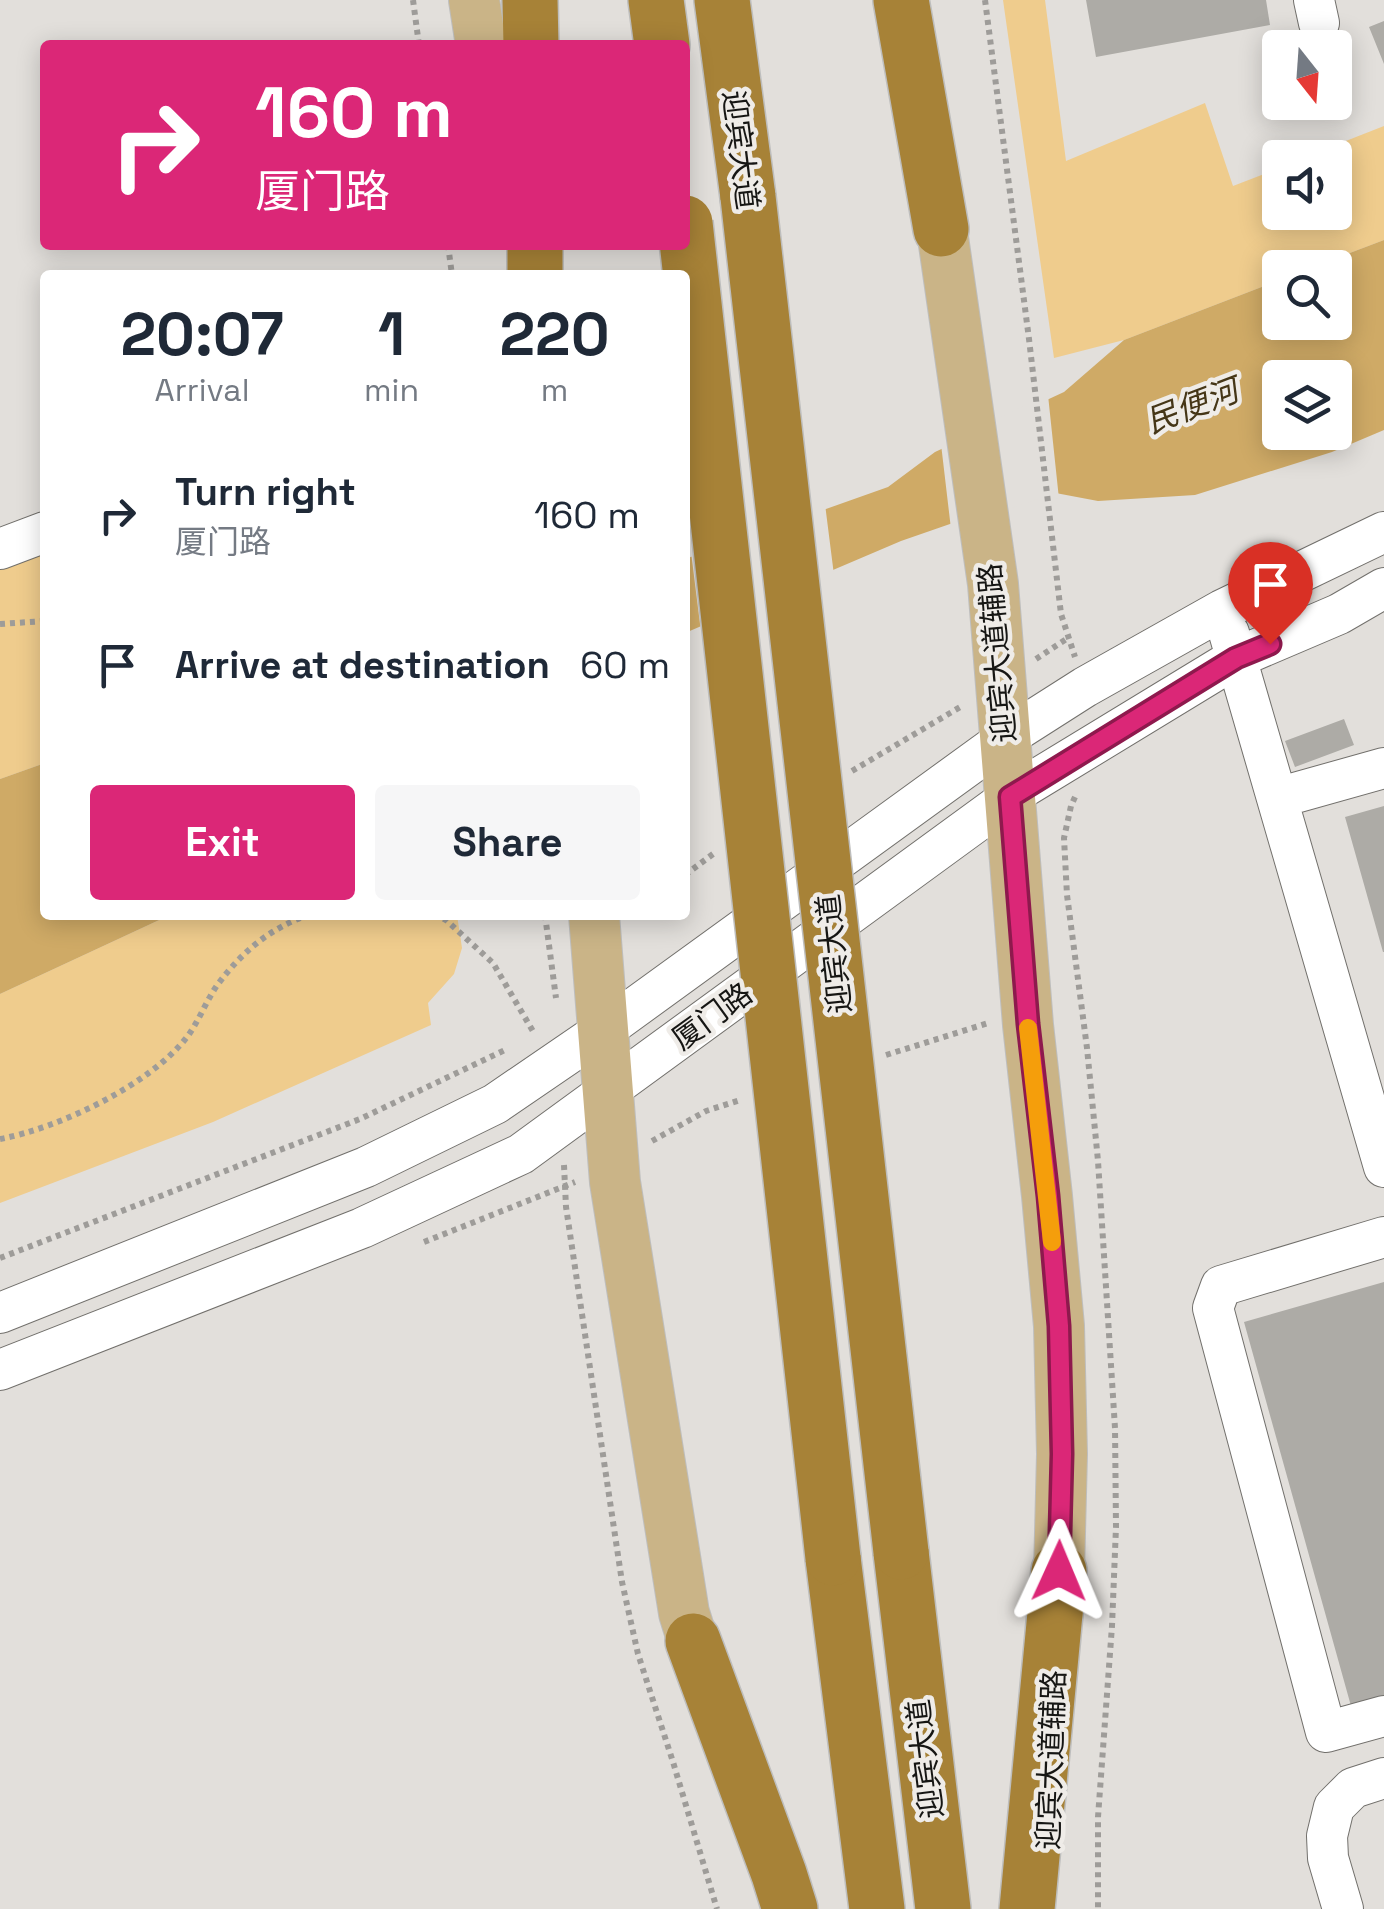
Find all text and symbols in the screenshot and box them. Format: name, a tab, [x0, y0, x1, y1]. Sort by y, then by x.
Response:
north arrow	[1262, 30, 1352, 120]
map controls	[1262, 30, 1352, 450]
text: 160 m	[255, 68, 453, 157]
icon: right	[90, 80, 220, 210]
street label: 迎宾大道	[714, 88, 768, 212]
button: sound	[1262, 140, 1352, 230]
text: 厦门路	[255, 163, 390, 220]
button: search	[1262, 250, 1352, 340]
text: 20:07	[120, 296, 284, 373]
text: 1	[378, 296, 405, 373]
text: 220	[499, 296, 610, 373]
button: layers	[1262, 360, 1352, 450]
water label: 民便河	[1140, 368, 1250, 442]
text: Arrival	[154, 370, 250, 410]
text: min	[364, 370, 419, 410]
text: m	[541, 370, 568, 410]
text: Turn right	[175, 468, 356, 516]
icon: right	[90, 488, 145, 543]
text: 160 m	[534, 491, 640, 539]
text: 厦门路	[175, 522, 271, 562]
pin	[1228, 542, 1313, 645]
icon: arrive	[1243, 557, 1298, 612]
street label: 迎宾大道辅路	[970, 562, 1024, 744]
icon: arrive	[90, 638, 145, 693]
text: Arrive at destination	[175, 641, 550, 689]
text: 60 m	[580, 641, 670, 689]
button: Exit	[90, 785, 355, 900]
button: Share	[375, 785, 640, 900]
street label: 迎宾大道	[808, 892, 860, 1016]
street label: 厦门路	[664, 974, 760, 1058]
position arrow	[1007, 1519, 1111, 1623]
street label: 迎宾大道辅路	[1028, 1669, 1074, 1851]
street label: 迎宾大道	[898, 1697, 952, 1821]

